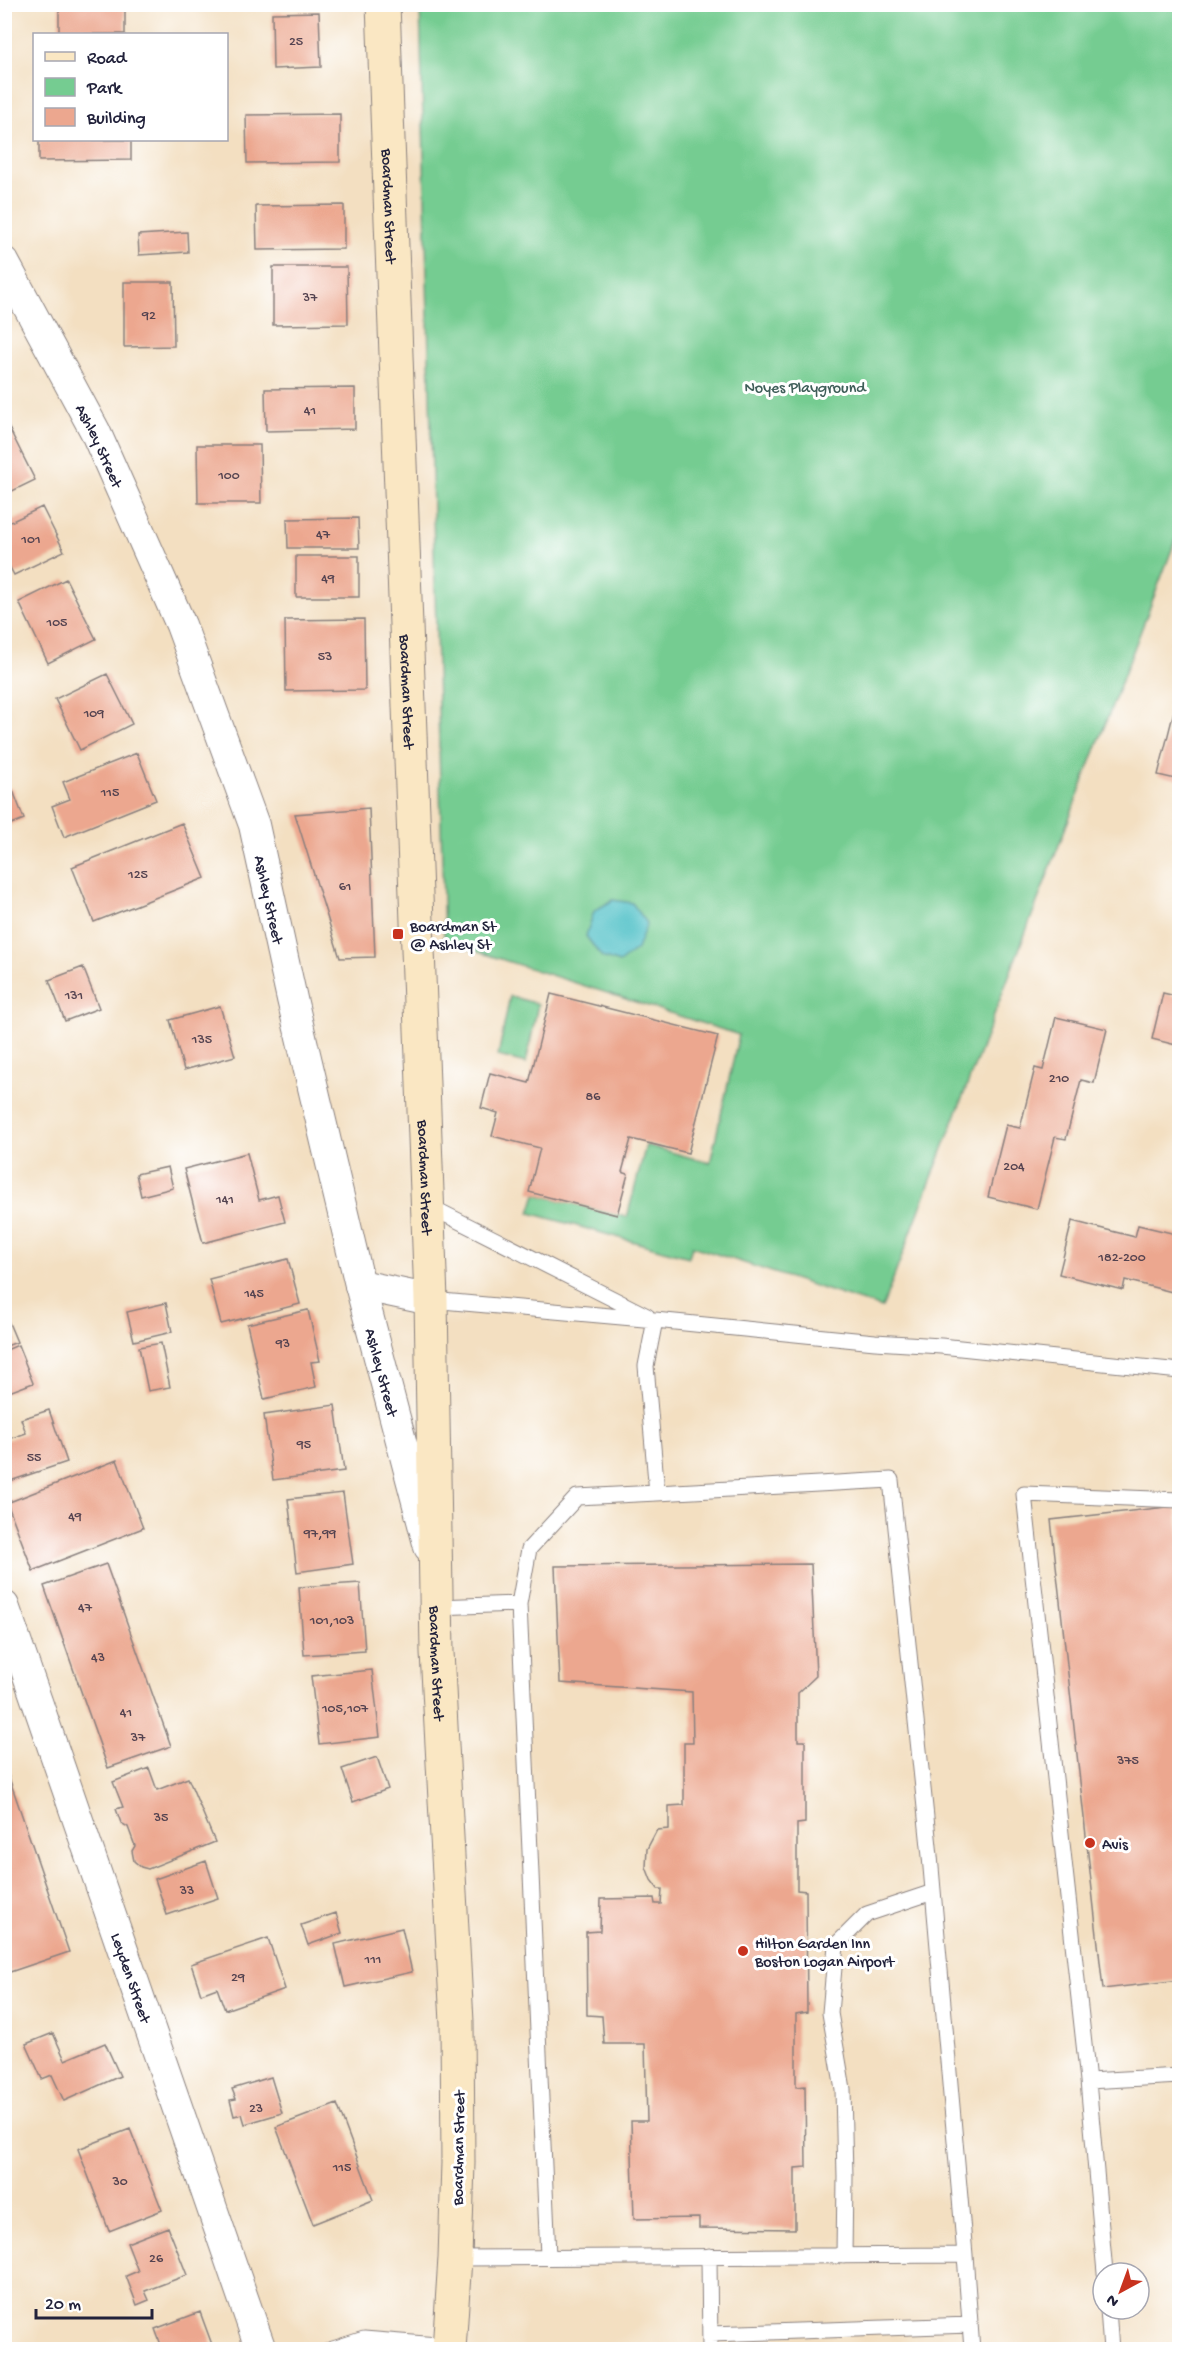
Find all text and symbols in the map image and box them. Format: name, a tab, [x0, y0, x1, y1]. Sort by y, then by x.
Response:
legend	[33, 33, 228, 141]
house number: 25	[289, 34, 303, 51]
text: Road	[87, 49, 128, 70]
text: Park	[86, 79, 123, 100]
text: Building	[86, 109, 146, 130]
street label: Boardman Street	[375, 147, 399, 265]
house number: 37	[302, 290, 318, 307]
house number: 92	[141, 308, 156, 325]
park label: Noyes Playground	[744, 380, 867, 399]
street label: Ashley Street	[69, 402, 125, 493]
house number: 41	[304, 403, 316, 420]
house number: 100	[217, 468, 240, 485]
house number: 47	[316, 527, 331, 544]
house number: 101	[20, 532, 41, 549]
house number: 49	[321, 571, 335, 588]
house number: 105	[46, 615, 67, 632]
street label: Boardman Street	[393, 633, 417, 751]
house number: 53	[318, 649, 332, 666]
house number: 109	[83, 706, 104, 723]
house number: 115	[100, 785, 119, 802]
street label: Ashley Street	[248, 854, 286, 947]
house number: 125	[127, 867, 148, 884]
house number: 61	[339, 879, 351, 896]
place label: Boardman St @ Ashley St	[409, 919, 497, 956]
marker: Boardman St @ Ashley St	[391, 927, 405, 941]
house number: 131	[64, 988, 83, 1005]
house number: 135	[191, 1032, 212, 1049]
house number: 210	[1049, 1071, 1069, 1088]
house number: 86	[586, 1089, 601, 1106]
street label: Boardman Street	[411, 1119, 435, 1236]
house number: 204	[1003, 1159, 1025, 1176]
house number: 141	[215, 1192, 234, 1209]
house number: 182-200	[1097, 1250, 1146, 1267]
house number: 145	[243, 1286, 264, 1303]
street label: Ashley Street	[359, 1327, 401, 1420]
house number: 93	[275, 1336, 290, 1353]
house number: 95	[296, 1437, 311, 1454]
house number: 55	[27, 1450, 41, 1467]
house number: 49	[68, 1509, 82, 1526]
house number: 97,99	[303, 1526, 336, 1543]
house number: 47	[78, 1600, 93, 1617]
street label: Boardman Street	[423, 1605, 447, 1723]
house number: 101,103	[309, 1613, 354, 1630]
house number: 43	[91, 1650, 105, 1667]
house number: 105,107	[321, 1701, 369, 1718]
house number: 41	[120, 1705, 132, 1722]
house number: 37	[130, 1730, 146, 1747]
house number: 375	[1116, 1753, 1139, 1770]
house number: 35	[153, 1810, 168, 1827]
marker: Avis	[1083, 1836, 1097, 1850]
place label: Avis	[1102, 1837, 1129, 1856]
house number: 33	[179, 1883, 194, 1900]
street label: Leyden Street	[105, 1931, 154, 2027]
place label: Hilton Garden Inn Boston Logan Airport	[754, 1936, 896, 1973]
marker: Hilton Garden Inn Boston Logan Airport	[736, 1944, 750, 1958]
house number: 111	[364, 1952, 381, 1969]
house number: 29	[231, 1970, 245, 1987]
street label: Boardman Street	[450, 2089, 471, 2207]
house number: 23	[249, 2101, 263, 2118]
house number: 115	[332, 2160, 351, 2177]
house number: 30	[111, 2174, 128, 2191]
house number: 26	[149, 2251, 164, 2268]
north arrow	[1091, 2261, 1151, 2321]
scale bar	[36, 2282, 152, 2320]
text: N	[1103, 2289, 1124, 2310]
text: 20 m	[45, 2295, 81, 2316]

